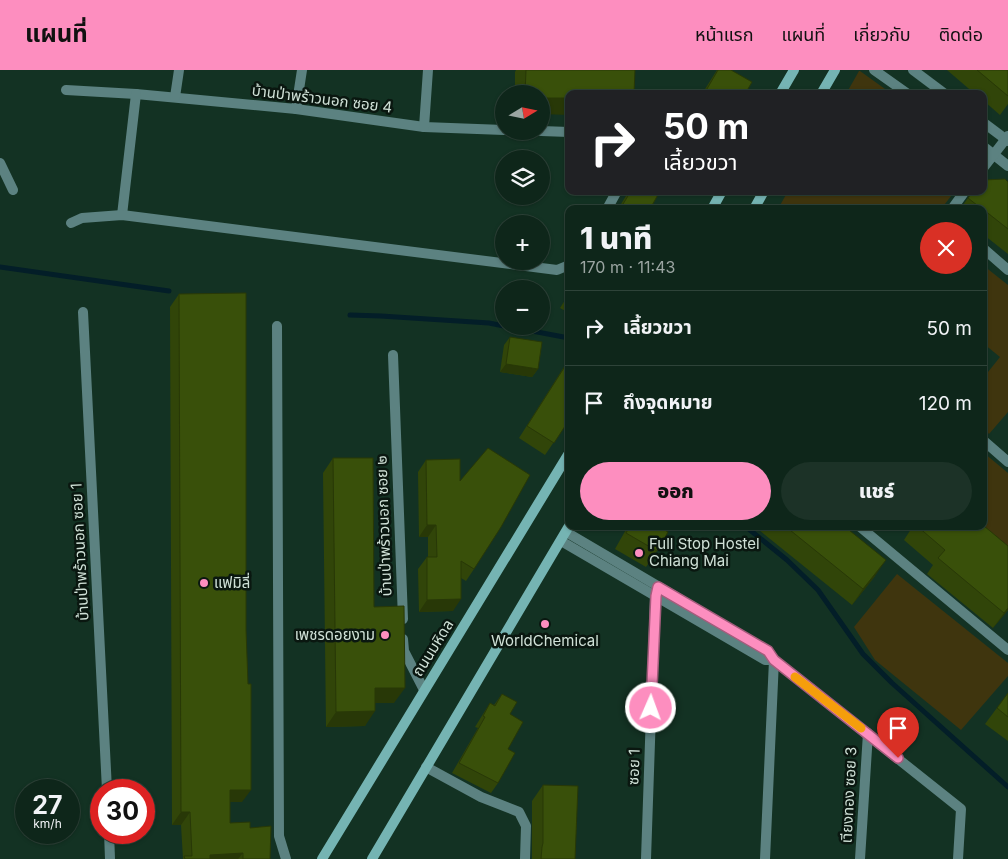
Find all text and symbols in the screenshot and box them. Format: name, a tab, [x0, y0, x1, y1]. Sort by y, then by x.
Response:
text: แผนที่	[25, 19, 88, 48]
text: หน้าแรก	[695, 24, 753, 45]
text: แผนที่	[781, 24, 825, 45]
text: เกี่ยวกับ	[853, 24, 911, 45]
text: ติดต่อ	[939, 24, 983, 45]
street label: บ้านป่าพร้าวนอก ซอย 4	[251, 80, 393, 117]
north arrow	[495, 85, 550, 140]
map controls	[495, 85, 550, 335]
text: 50 m	[663, 105, 749, 147]
icon: right	[580, 110, 645, 175]
text: เลี้ยวขวา	[663, 149, 738, 175]
button: layers	[495, 150, 550, 205]
button: +	[495, 215, 550, 270]
text: 1 นาที	[580, 220, 652, 256]
button: close	[920, 222, 972, 274]
text: 170 m · 11:43	[580, 257, 675, 277]
button: −	[495, 280, 550, 335]
icon: right	[580, 314, 608, 342]
text: เลี้ยวขวา	[623, 316, 692, 339]
text: 50 m	[926, 317, 972, 340]
icon: arrive	[580, 389, 608, 417]
text: ถึงจุดหมาย	[623, 391, 713, 414]
text: 120 m	[919, 392, 972, 415]
street label: บ้านป่าพร้าวนอก ซอย ๒	[372, 455, 395, 597]
button: ออก	[580, 462, 771, 520]
button: แชร์	[781, 462, 972, 520]
street label: บ้านป่าพร้าวนอก ซอย 1	[66, 483, 93, 621]
place label: Full Stop Hostel Chiang Mai	[649, 534, 760, 570]
marker: Full Stop Hostel Chiang Mai	[633, 547, 645, 559]
place label: แฟมิลี่	[214, 572, 250, 592]
marker: แฟมิลี่	[198, 577, 210, 589]
street label: ถนนมหิดล	[408, 616, 457, 680]
marker: WorldChemical	[539, 618, 551, 630]
place label: เพชรดอยงาม	[295, 625, 375, 644]
marker: เพชรดอยงาม	[379, 629, 391, 641]
place label: WorldChemical	[491, 631, 599, 650]
position arrow	[624, 681, 676, 733]
pin	[877, 707, 919, 758]
icon: arrive	[884, 714, 912, 742]
street label: เาียงทอง ซอย 3	[836, 746, 861, 844]
street label: ซอย 1	[623, 749, 644, 785]
speed limit sign: 30	[90, 779, 155, 844]
text: 27	[32, 790, 63, 820]
text: km/h	[33, 816, 62, 831]

